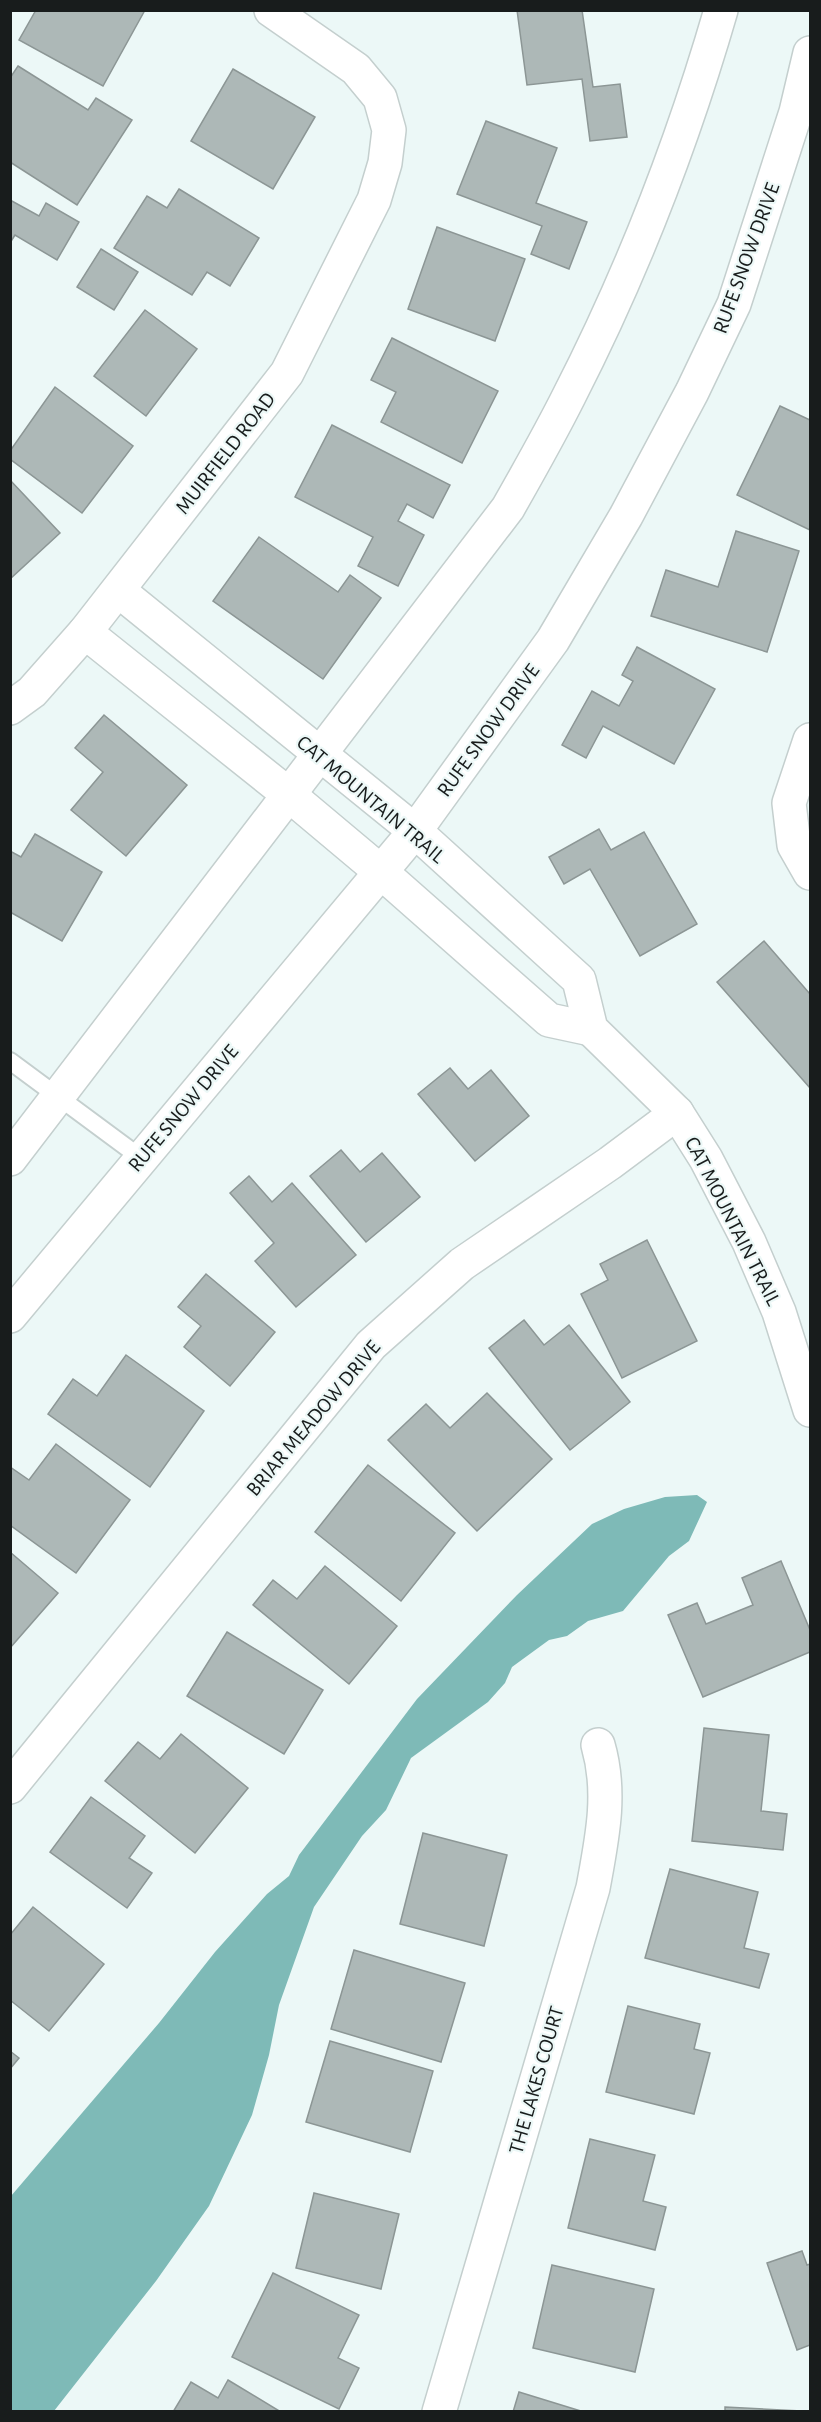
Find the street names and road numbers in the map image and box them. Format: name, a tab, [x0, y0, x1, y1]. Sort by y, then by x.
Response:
street label: RUFE SNOW DRIVE	[709, 180, 783, 336]
street label: MUIRFIELD ROAD	[172, 389, 279, 518]
street label: RUFE SNOW DRIVE	[433, 660, 544, 801]
street label: CAT MOUNTAIN TRAIL	[293, 732, 449, 867]
street label: RUFE SNOW DRIVE	[124, 1041, 242, 1176]
street label: CAT MOUNTAIN TRAIL	[681, 1134, 784, 1309]
street label: BRIAR MEADOW DRIVE	[242, 1337, 384, 1500]
street label: THE LAKES COURT	[505, 2004, 568, 2156]

